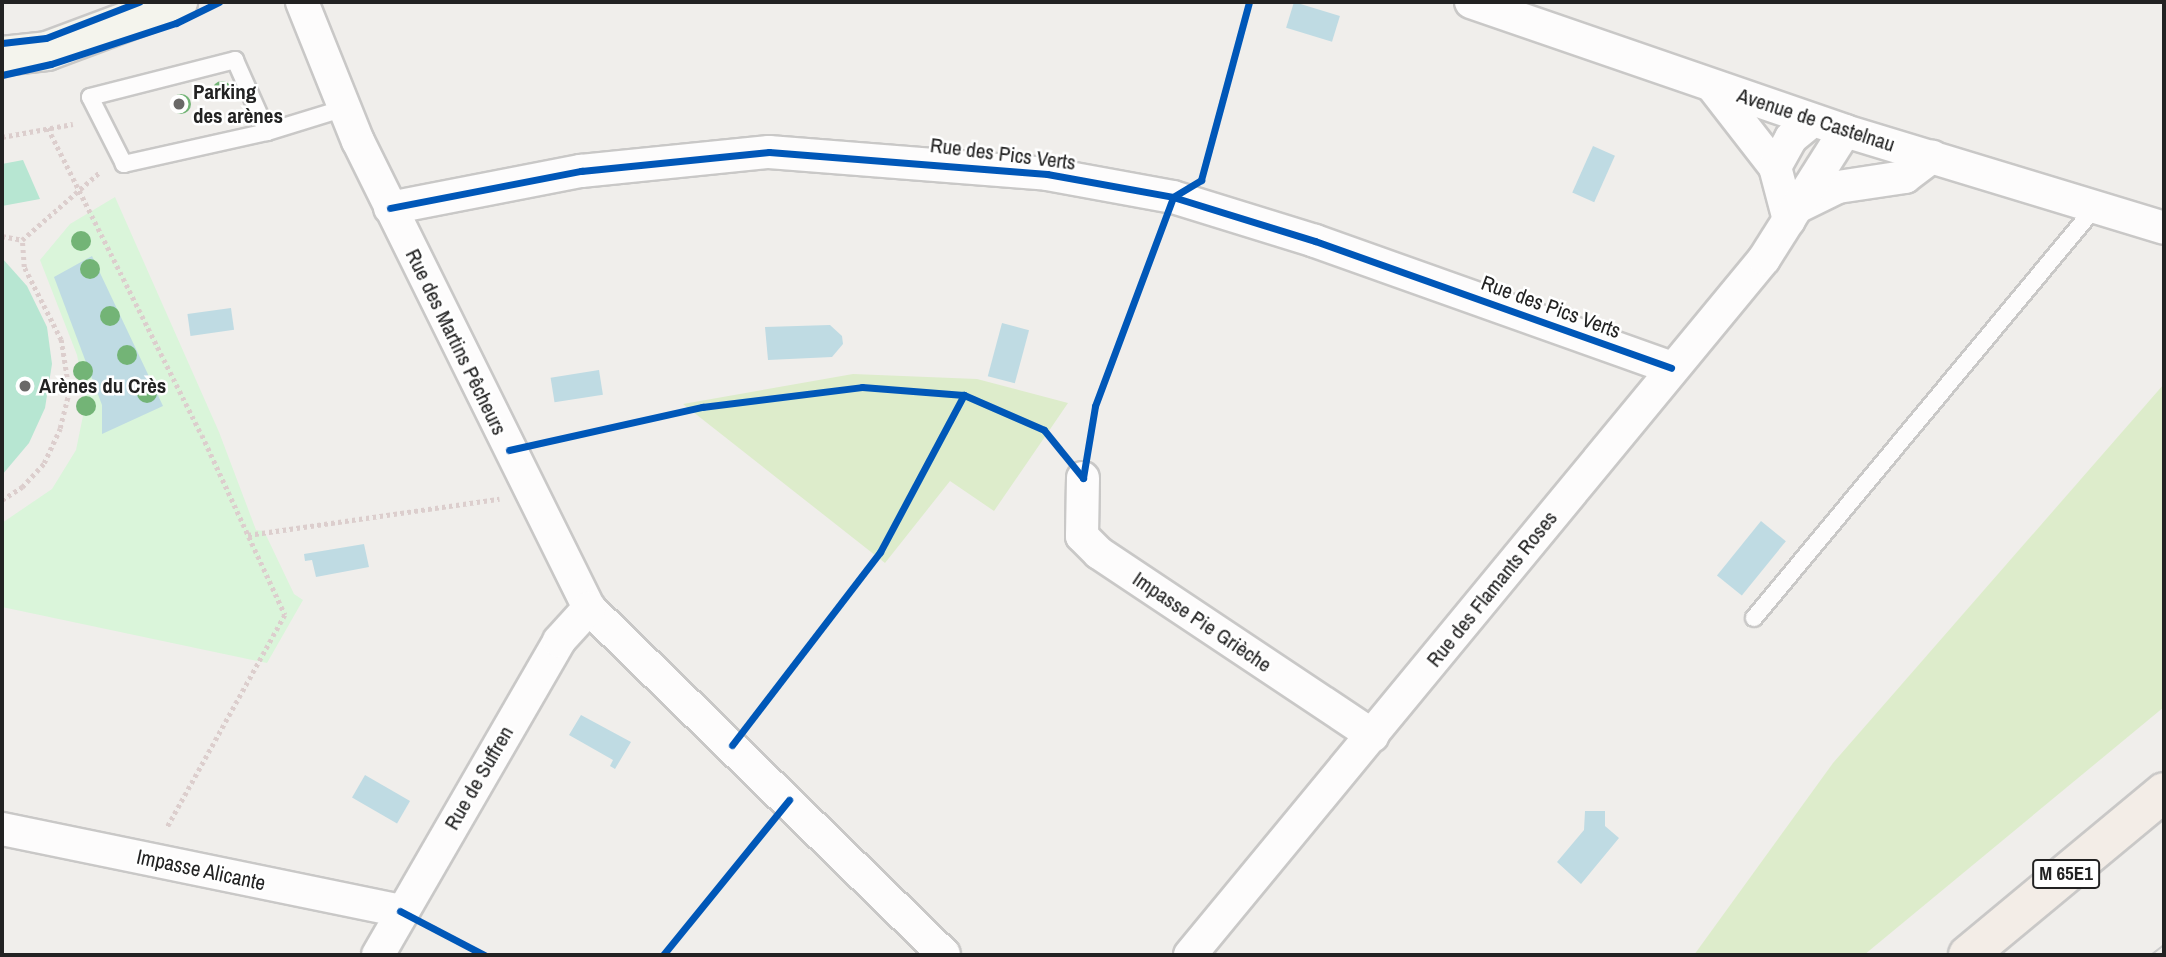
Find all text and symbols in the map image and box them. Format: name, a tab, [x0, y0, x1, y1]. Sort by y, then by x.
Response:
place label: Parking des arènes	[193, 79, 283, 129]
street label: Avenue de Castelnau	[1734, 83, 1898, 157]
marker: Parking des arènes	[171, 96, 187, 112]
street label: Rue des Pics Verts	[929, 133, 1077, 175]
street label: Rue des Martins Pêcheurs	[400, 245, 512, 439]
street label: Rue des Pics Verts	[1478, 270, 1624, 344]
place label: Arènes du Crès	[39, 373, 166, 399]
marker: Arènes du Crès	[17, 378, 33, 394]
street label: Rue des Flamants Roses	[1421, 506, 1563, 672]
street label: Impasse Pie Grièche	[1128, 566, 1276, 678]
street label: Rue de Suffren	[439, 722, 519, 834]
street label: Impasse Alicante	[134, 844, 268, 896]
road number: M 65E1	[2031, 859, 2101, 890]

